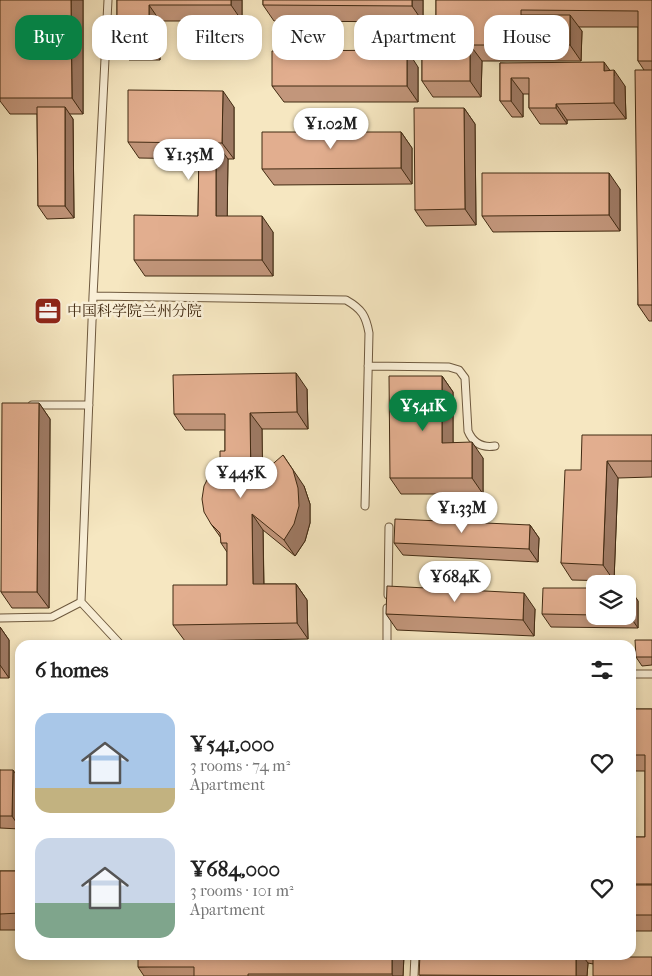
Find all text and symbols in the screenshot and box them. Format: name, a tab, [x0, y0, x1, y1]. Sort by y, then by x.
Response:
chip: Buy	[15, 15, 82, 60]
chip: Rent	[92, 15, 167, 60]
chip: Filters	[177, 15, 262, 60]
chip: New	[272, 15, 344, 60]
chip: Apartment	[354, 15, 474, 60]
chip: House	[484, 15, 569, 60]
pin: ¥1.02M	[290, 108, 372, 150]
text: ¥1.02M	[305, 114, 357, 133]
pin: ¥1.35M	[148, 138, 230, 181]
text: ¥1.35M	[164, 145, 214, 164]
office icon: 中国科学院兰州分院	[33, 296, 63, 326]
place label: 中国科学院兰州分院	[67, 302, 202, 320]
pin: ¥541K	[388, 390, 458, 432]
text: ¥541K	[400, 396, 446, 415]
pin: ¥445K	[206, 456, 276, 499]
text: ¥445K	[216, 463, 266, 482]
pin: ¥1.33M	[421, 492, 503, 534]
text: ¥1.33M	[438, 498, 487, 517]
pin: ¥684K	[420, 560, 490, 603]
text: ¥684K	[430, 567, 480, 586]
map controls	[586, 575, 636, 625]
button: layers	[586, 575, 636, 625]
icon: filters	[588, 656, 616, 684]
text: 6 homes	[35, 658, 109, 682]
text: ¥541,000	[190, 732, 274, 756]
icon: home	[75, 733, 135, 793]
icon: heart	[588, 749, 616, 777]
text: 3 rooms · 74 m²	[190, 756, 290, 775]
text: Apartment	[190, 775, 265, 794]
text: ¥684,000	[190, 857, 280, 881]
icon: home	[75, 858, 135, 918]
icon: heart	[588, 874, 616, 902]
text: 3 rooms · 101 m²	[190, 881, 293, 900]
text: Apartment	[190, 900, 265, 919]

